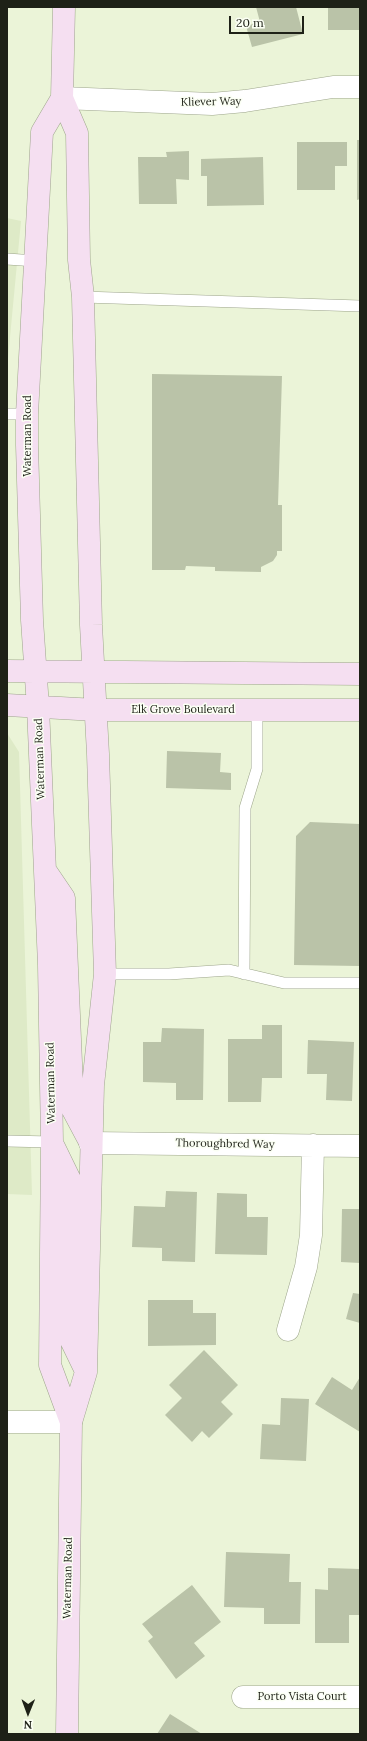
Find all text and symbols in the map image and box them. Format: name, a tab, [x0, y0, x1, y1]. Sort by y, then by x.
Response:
scale bar	[231, 8, 306, 34]
text: 20 m	[236, 15, 264, 30]
street label: Kliever Way	[181, 95, 241, 109]
street label: Waterman Road	[21, 395, 35, 477]
street label: Elk Grove Boulevard	[131, 703, 235, 717]
street label: Waterman Road	[32, 718, 48, 800]
street label: Waterman Road	[44, 1042, 58, 1124]
street label: Thoroughbred Way	[175, 1137, 275, 1151]
street label: Waterman Road	[61, 1537, 75, 1619]
street label: Porto Vista Court	[257, 1690, 347, 1704]
north arrow	[8, 1693, 48, 1733]
text: N	[23, 1718, 32, 1732]

